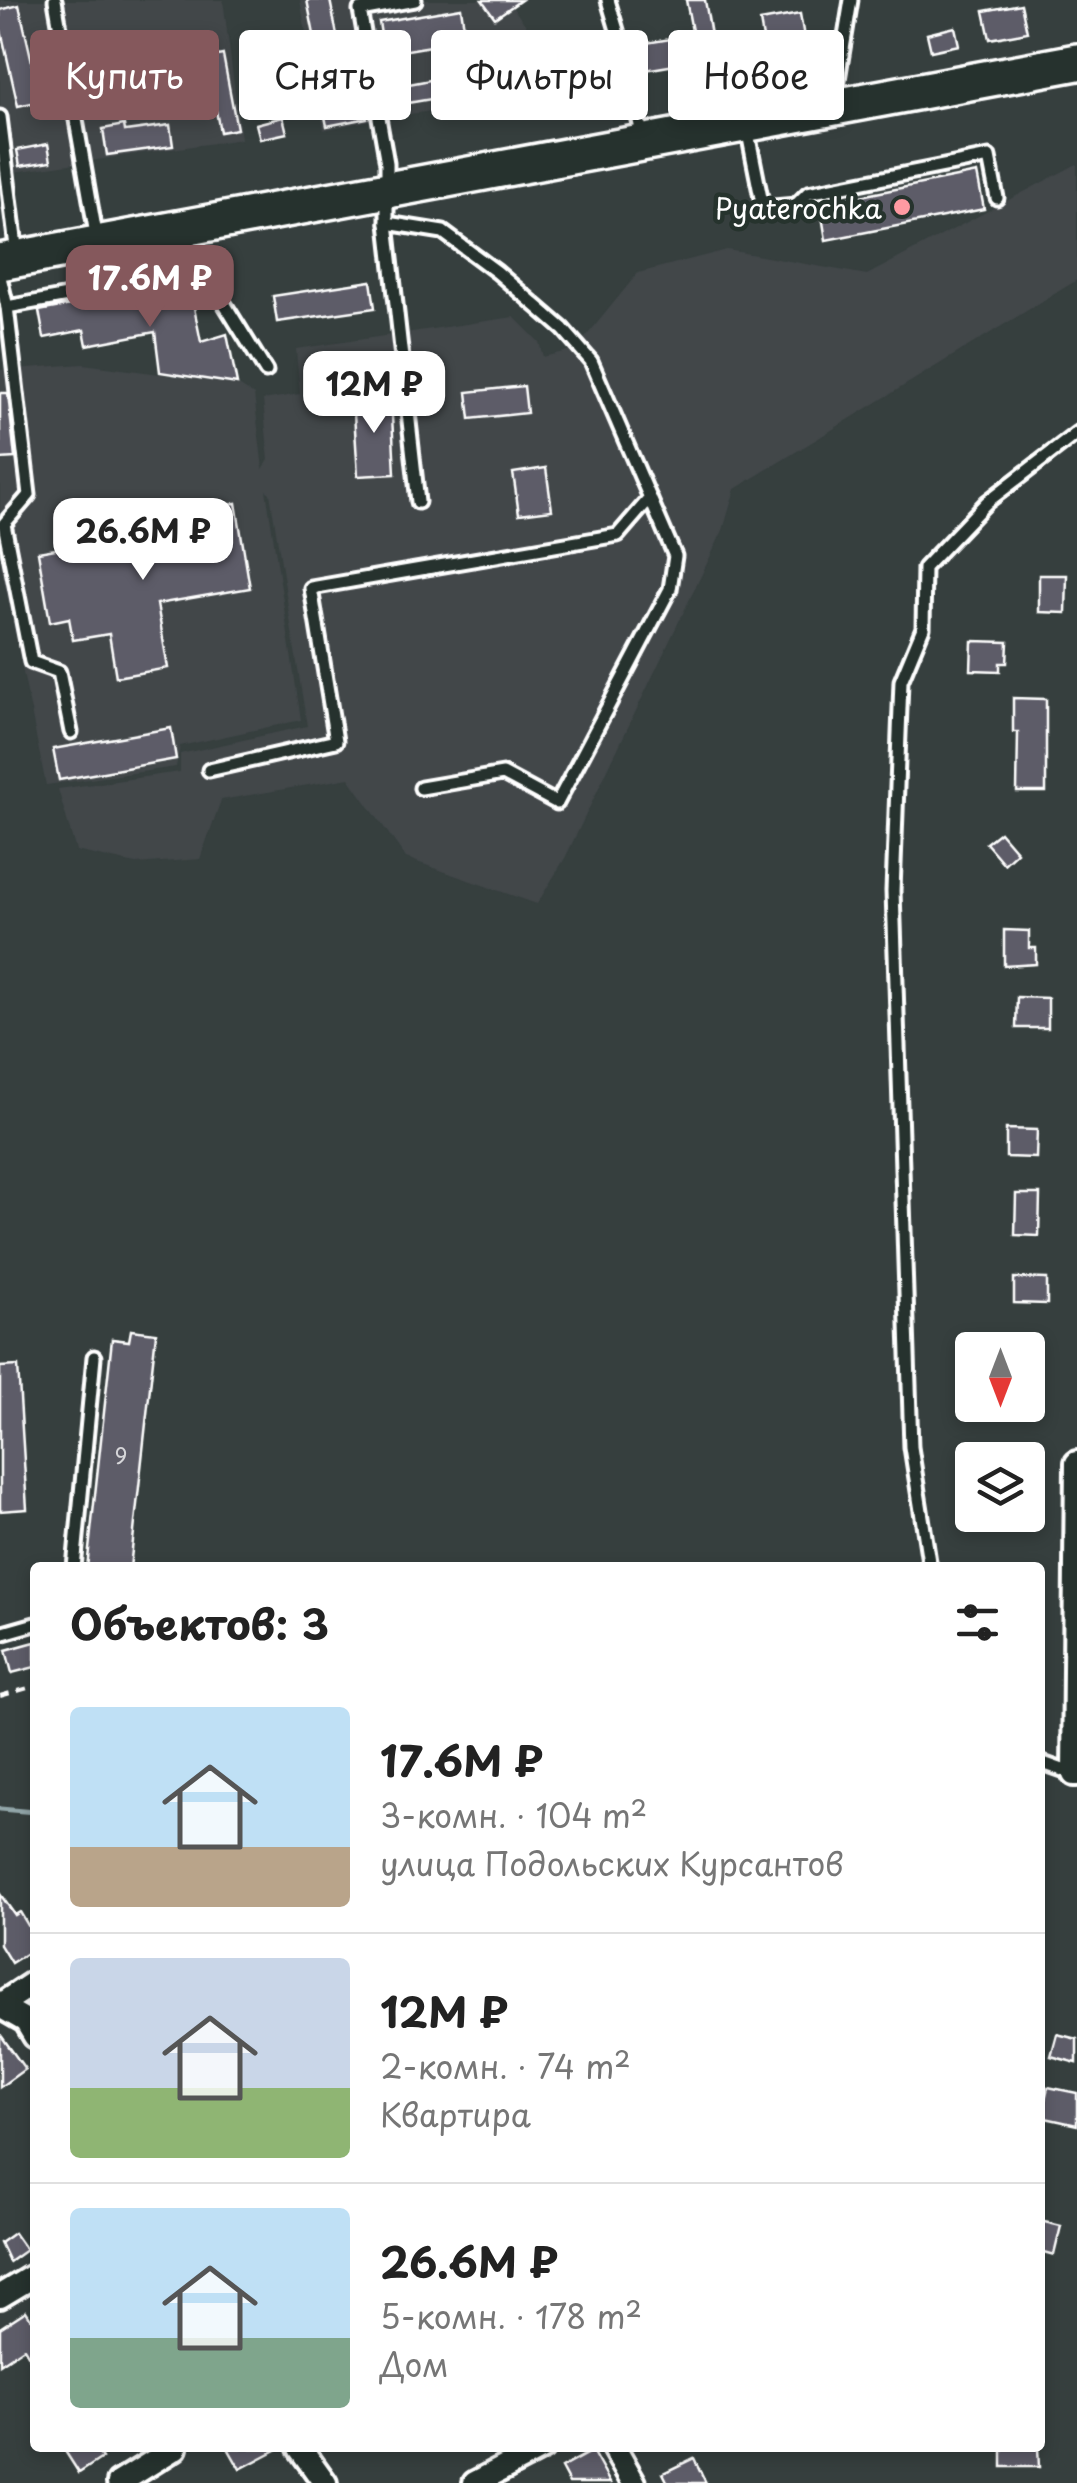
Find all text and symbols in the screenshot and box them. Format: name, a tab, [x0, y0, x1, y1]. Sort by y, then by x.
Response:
chip: Купить	[30, 30, 219, 120]
chip: Снять	[239, 30, 411, 120]
chip: Фильтры	[431, 30, 648, 120]
chip: Новое	[668, 30, 844, 120]
place label: Pyaterochka	[715, 186, 883, 229]
marker: Pyaterochka	[891, 196, 913, 218]
pin: 17.6M ₽	[58, 245, 242, 330]
text: 17.6M ₽	[88, 253, 212, 301]
pin: 12M ₽	[304, 351, 444, 436]
text: 12M ₽	[325, 359, 423, 407]
pin: 26.6M ₽	[51, 498, 235, 583]
text: 26.6M ₽	[75, 506, 211, 554]
north arrow	[955, 1332, 1045, 1422]
map controls	[955, 1332, 1045, 1532]
house number: 9	[115, 1438, 127, 1471]
button: layers	[955, 1442, 1045, 1532]
text: Объектов: 3	[70, 1591, 329, 1654]
icon: filters	[950, 1595, 1005, 1650]
text: 17.6M ₽	[380, 1728, 543, 1791]
icon: home	[150, 1747, 270, 1867]
text: 3-комн. · 104 m²	[380, 1791, 647, 1839]
text: улица Подольских Курсантов	[380, 1839, 844, 1887]
text: 12M ₽	[380, 1979, 508, 2042]
icon: home	[150, 1998, 270, 2118]
text: 2-комн. · 74 m²	[380, 2042, 631, 2090]
text: Квартира	[380, 2090, 531, 2138]
text: 26.6M ₽	[380, 2229, 558, 2292]
icon: home	[150, 2248, 270, 2368]
text: 5-комн. · 178 m²	[380, 2292, 642, 2340]
text: Дом	[380, 2340, 449, 2388]

